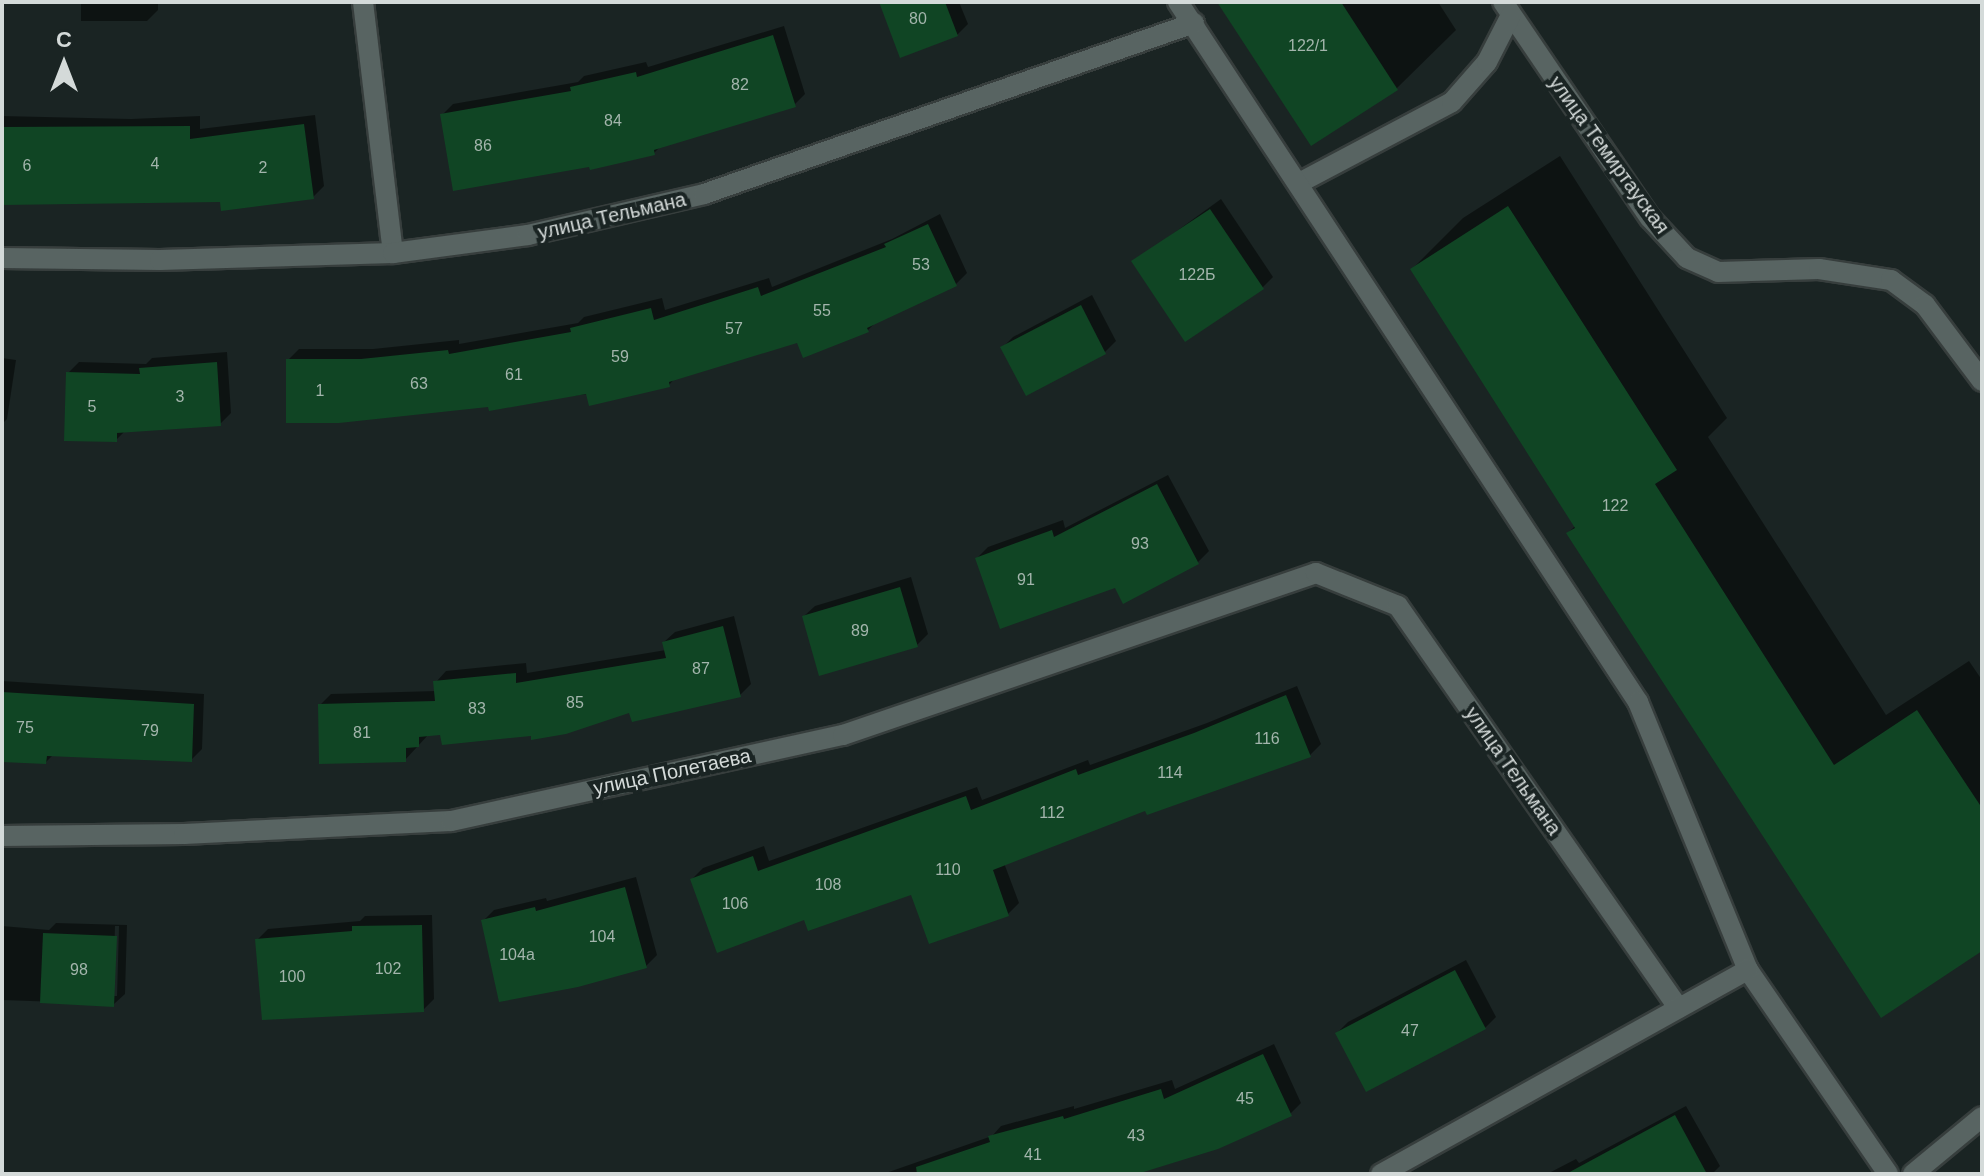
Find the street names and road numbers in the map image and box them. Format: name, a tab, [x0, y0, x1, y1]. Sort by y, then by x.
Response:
street label: улица Темиртауская	[1544, 71, 1674, 239]
street label: улица Тельмана	[536, 187, 688, 245]
street label: улица Тельмана	[1460, 702, 1566, 840]
street label: улица Полетаева	[591, 744, 753, 800]

